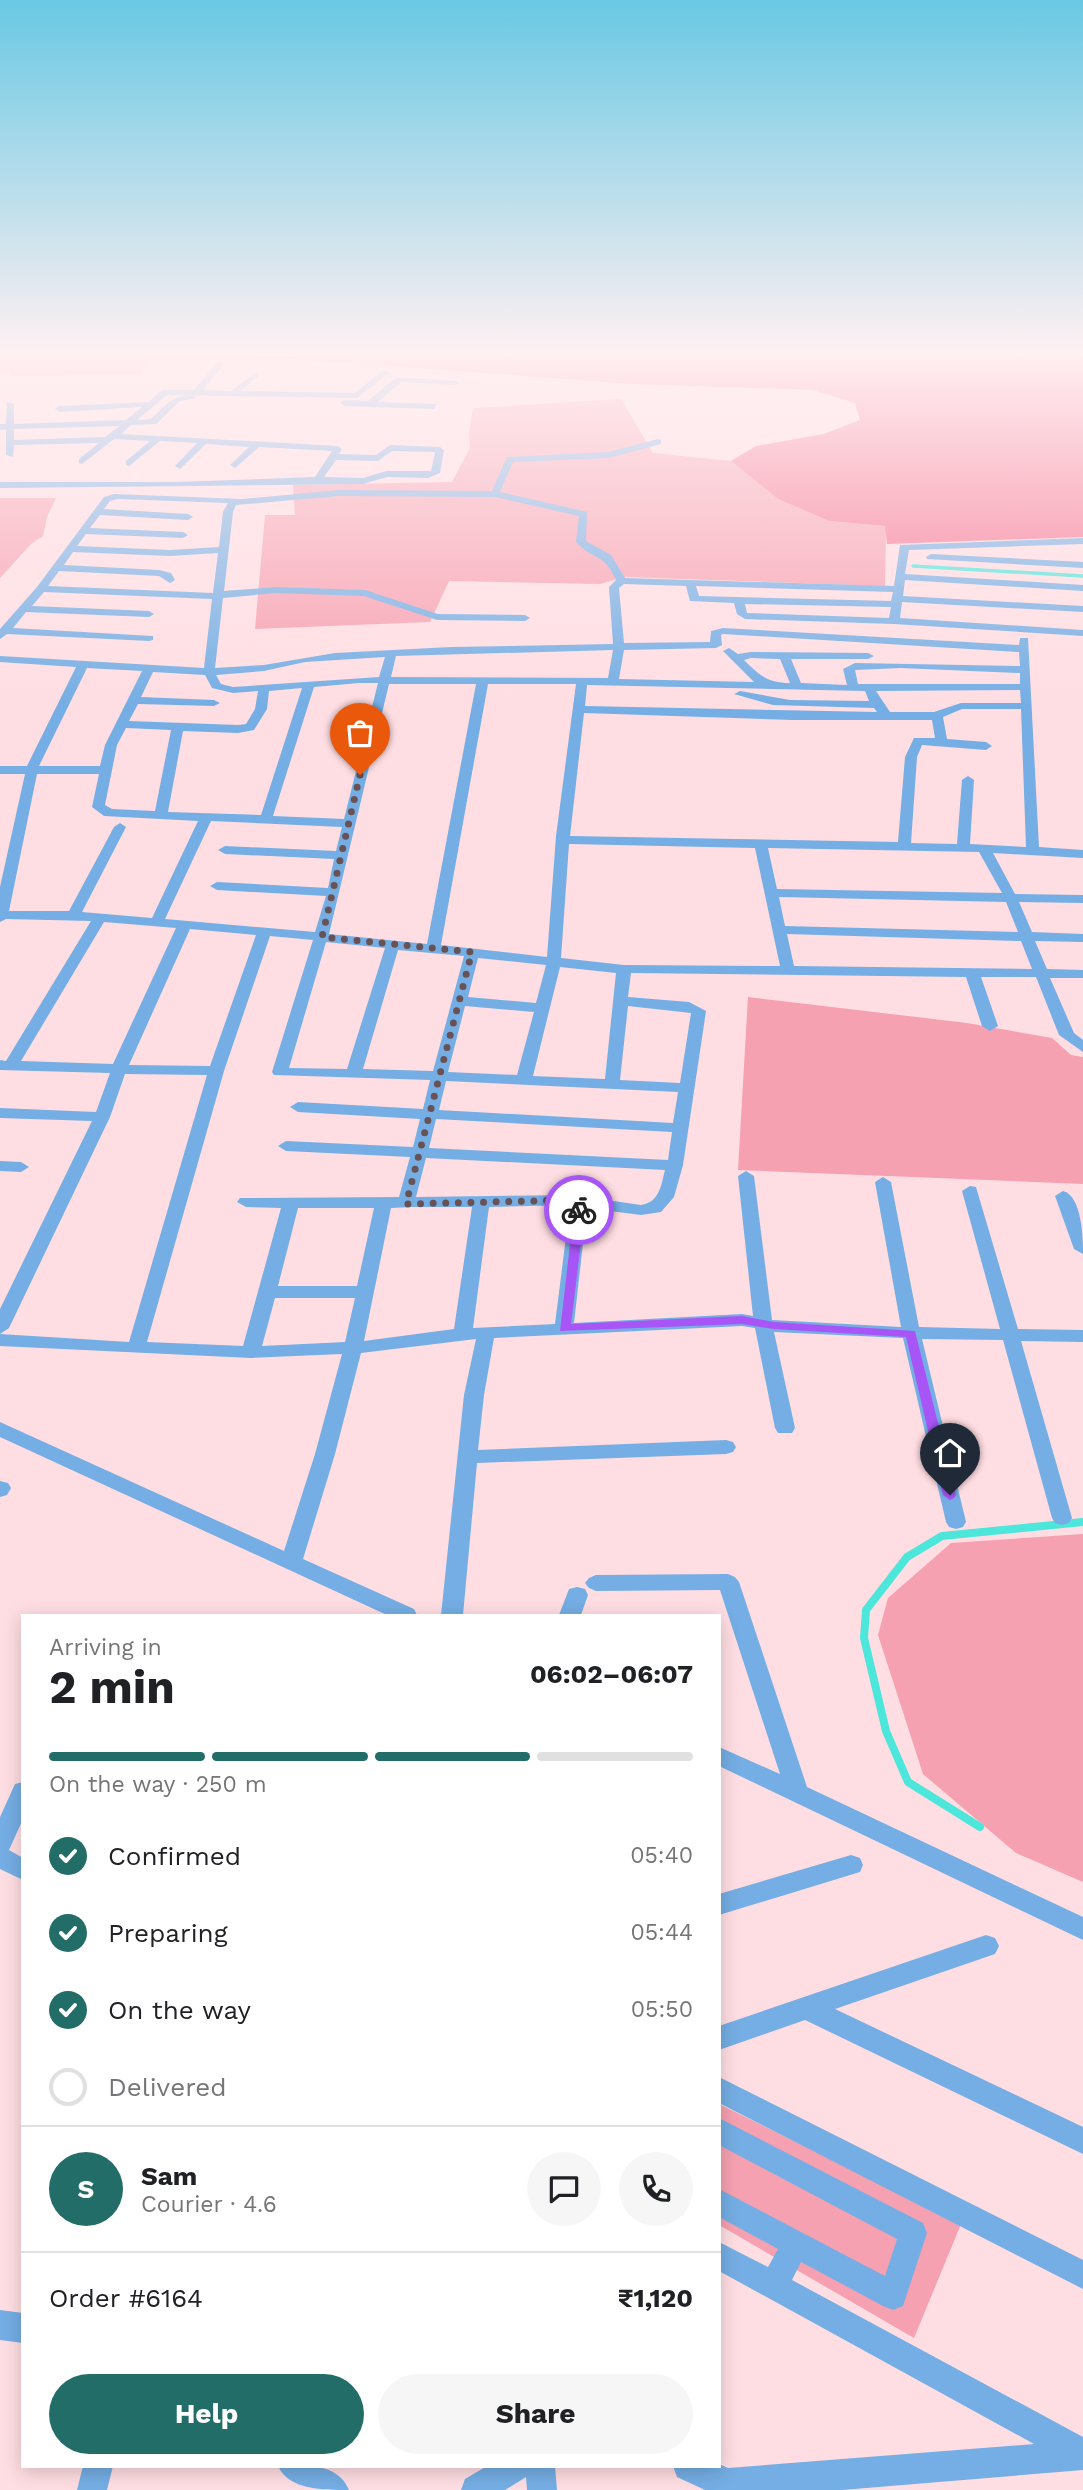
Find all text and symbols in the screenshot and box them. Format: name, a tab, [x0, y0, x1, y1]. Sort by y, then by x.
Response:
pin	[330, 703, 390, 775]
icon: bag	[341, 714, 379, 752]
courier	[544, 1175, 614, 1245]
icon: bike	[560, 1191, 598, 1229]
pin	[920, 1423, 980, 1495]
icon: home	[931, 1434, 969, 1472]
text: Arriving in	[49, 1634, 162, 1661]
text: 06:02–06:07	[530, 1659, 693, 1689]
text: 2 min	[49, 1660, 175, 1714]
text: On the way · 250 m	[49, 1771, 267, 1798]
icon: check	[49, 1837, 87, 1875]
text: Confirmed	[108, 1841, 241, 1871]
text: 05:40	[630, 1842, 693, 1869]
icon: check	[49, 1914, 87, 1952]
text: Preparing	[108, 1918, 228, 1948]
text: 05:44	[630, 1919, 693, 1946]
icon: check	[49, 1991, 87, 2029]
text: On the way	[108, 1995, 251, 2025]
text: 05:50	[631, 1996, 693, 2023]
text: Delivered	[108, 2072, 227, 2102]
button: chat	[527, 2152, 601, 2226]
button: phone	[619, 2152, 693, 2226]
text: Sam	[141, 2161, 197, 2191]
text: S	[78, 2174, 94, 2204]
text: Courier · 4.6	[141, 2191, 277, 2218]
text: Order #6164	[49, 2283, 203, 2313]
text: ₹1,120	[618, 2283, 693, 2313]
button: Help	[49, 2374, 364, 2454]
button: Share	[378, 2374, 693, 2454]

